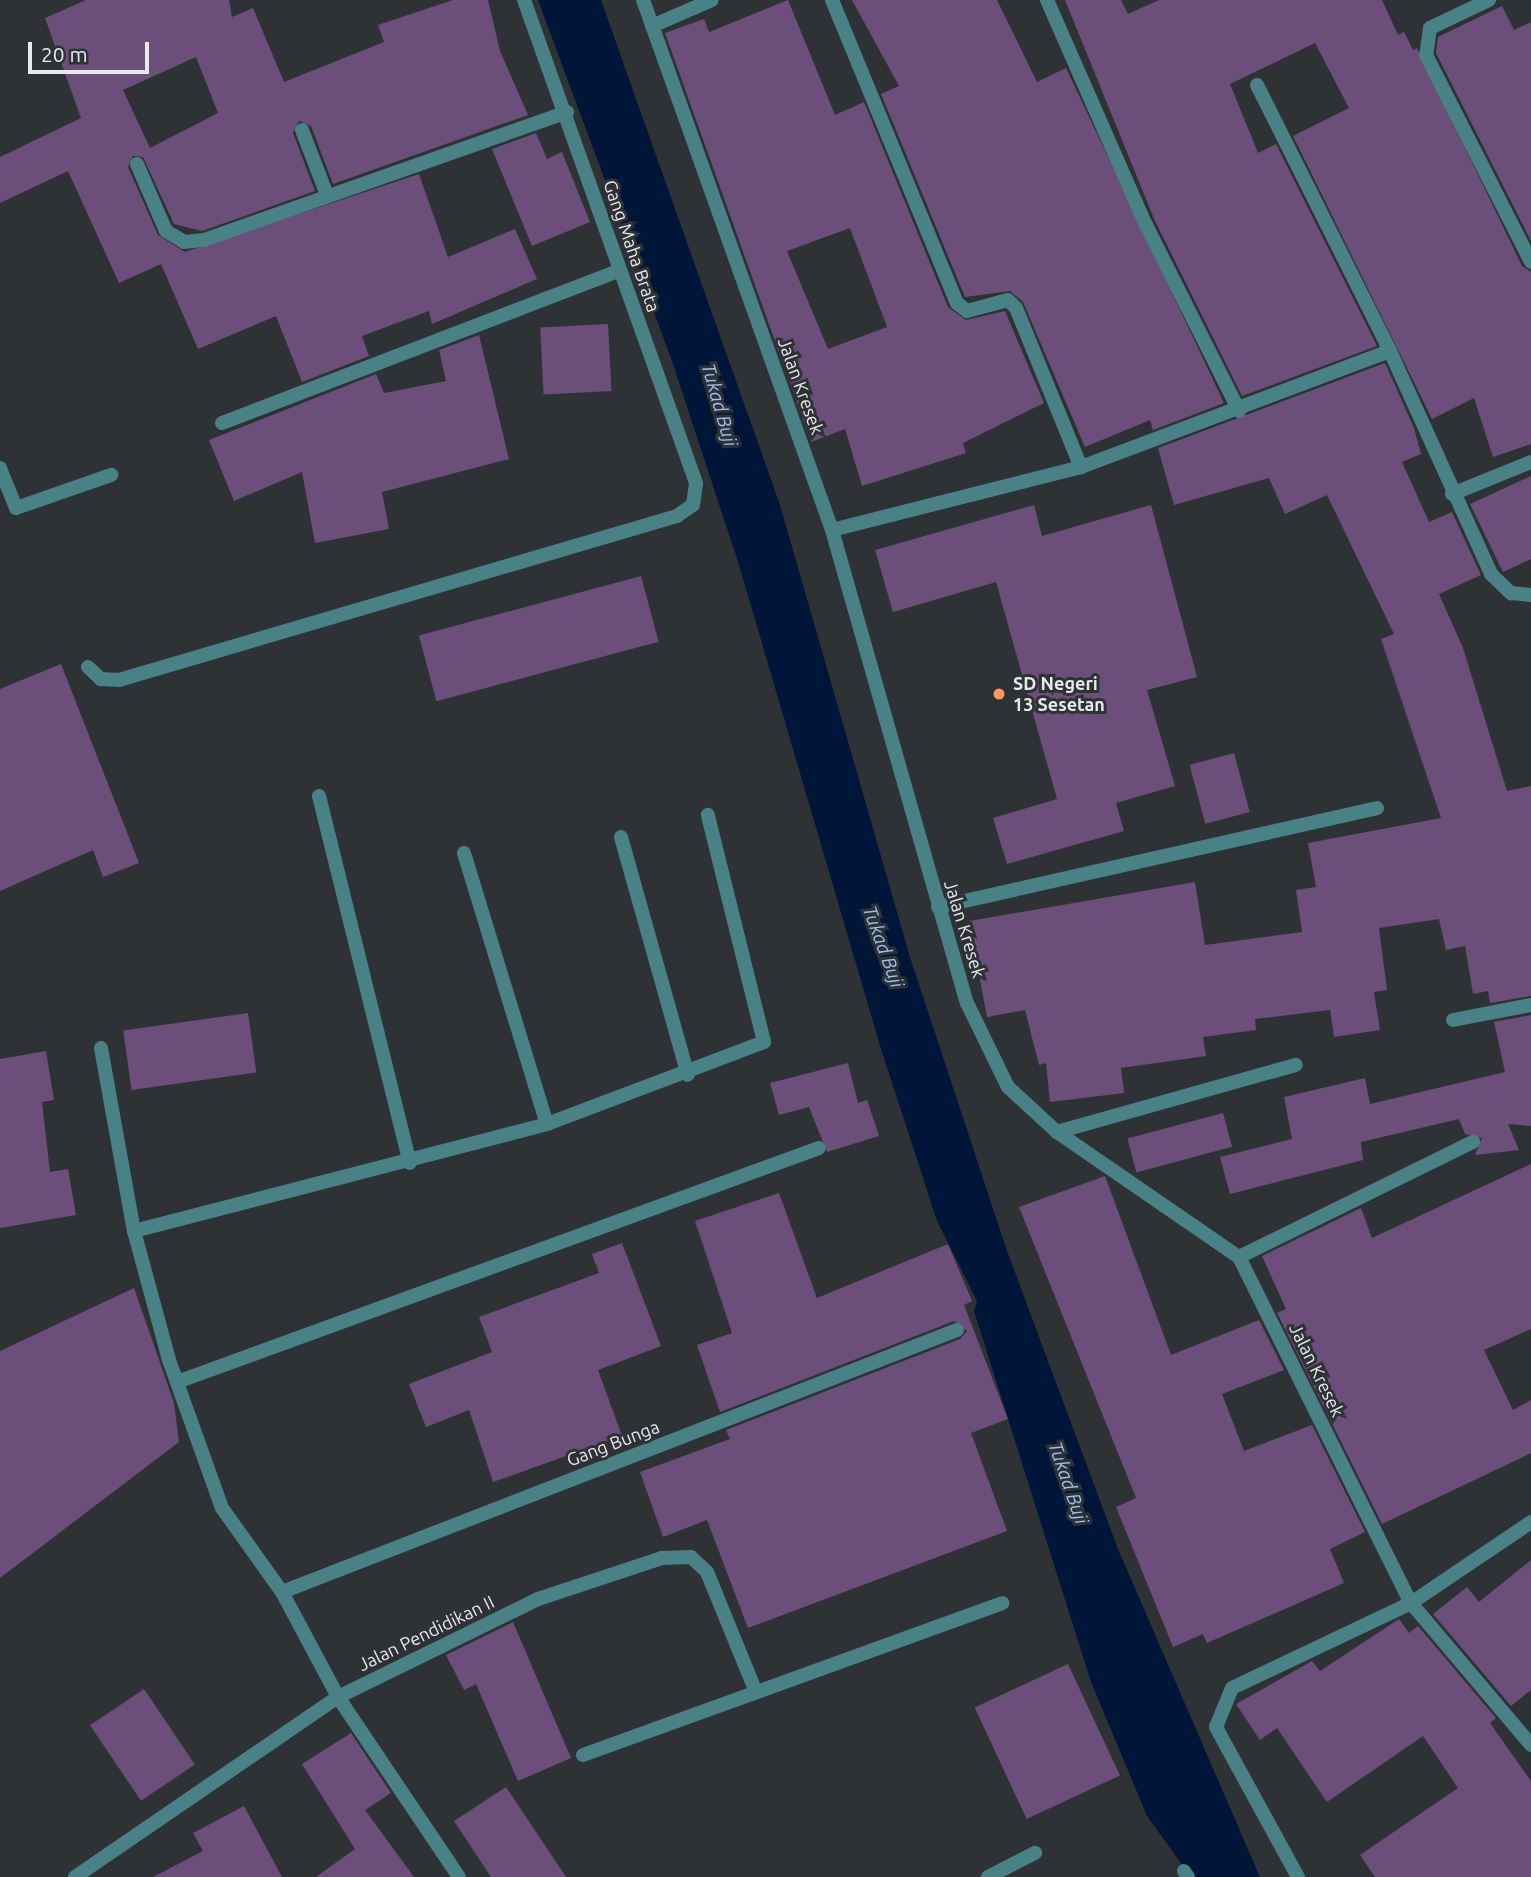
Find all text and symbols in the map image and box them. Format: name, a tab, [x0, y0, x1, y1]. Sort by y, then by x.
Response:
scale bar	[32, 28, 152, 72]
text: 20 m	[41, 42, 88, 66]
street label: Gang Maha Brata	[599, 177, 665, 315]
street label: Jalan Kresek	[774, 335, 828, 437]
water label: Tukad Buji	[696, 361, 742, 449]
place label: SD Negeri 13 Sesetan	[1013, 673, 1105, 716]
marker: SD Negeri 13 Sesetan	[991, 686, 1007, 702]
street label: Jalan Kresek	[940, 878, 990, 980]
water label: Tukad Buji	[858, 903, 908, 991]
street label: Jalan Kresek	[1285, 1320, 1349, 1420]
street label: Gang Bunga	[564, 1415, 662, 1471]
water label: Tukad Buji	[1043, 1439, 1093, 1527]
street label: Jalan Pendidikan II	[354, 1591, 498, 1675]

